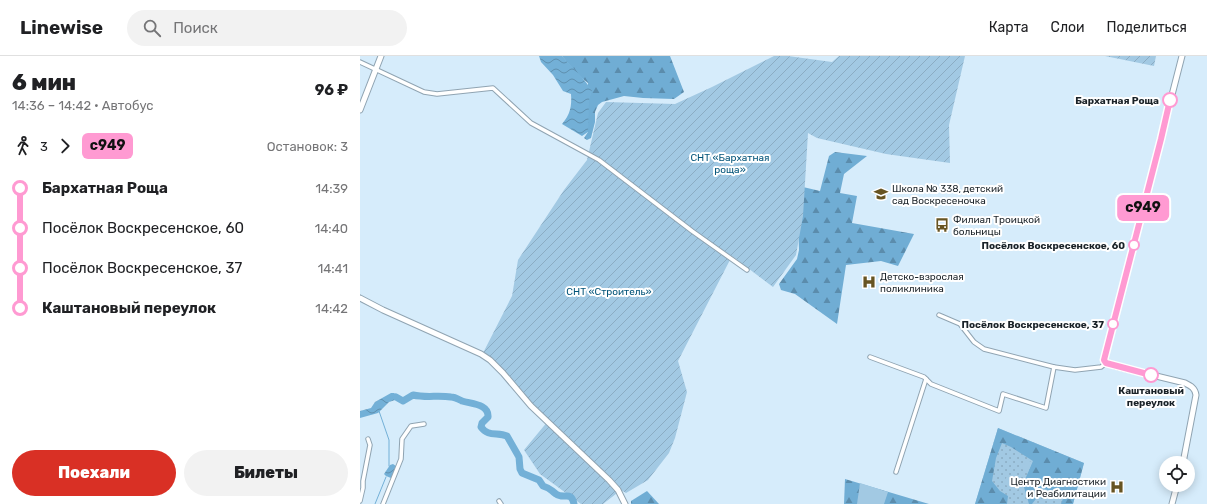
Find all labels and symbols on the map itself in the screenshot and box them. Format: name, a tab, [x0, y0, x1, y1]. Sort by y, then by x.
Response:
marker: Бархатная Роща	[1162, 92, 1178, 108]
place label: Бархатная Роща	[1075, 95, 1159, 107]
park label: СНТ «Бархатная роща»	[690, 152, 770, 176]
place label: Школа № 338, детский сад Воскресеночка	[892, 183, 1003, 207]
school or university icon: Школа № 338, детский сад Воскресеночка	[873, 186, 889, 202]
line badge: с949	[1115, 195, 1171, 221]
place label: Филиал Троицкой больницы	[953, 214, 1040, 238]
bus stop icon: Филиал Троицкой больницы	[934, 217, 950, 233]
marker: Посёлок Воскресенское, 60	[1128, 239, 1140, 251]
place label: Посёлок Воскресенское, 60	[982, 240, 1125, 252]
place label: Детско-взрослая поликлиника	[880, 271, 964, 295]
hospital icon: Детско-взрослая поликлиника	[861, 274, 877, 290]
park label: СНТ «Строитель»	[566, 286, 652, 298]
marker: Посёлок Воскресенское, 37	[1107, 318, 1119, 330]
place label: Посёлок Воскресенское, 37	[962, 319, 1104, 331]
marker: Каштановый переулок	[1143, 367, 1159, 383]
place label: Каштановый переулок	[1118, 385, 1184, 409]
place label: Центр Диагностики и Реабилитации	[1010, 476, 1106, 500]
hospital icon: Центр Диагностики и Реабилитации	[1109, 479, 1125, 495]

